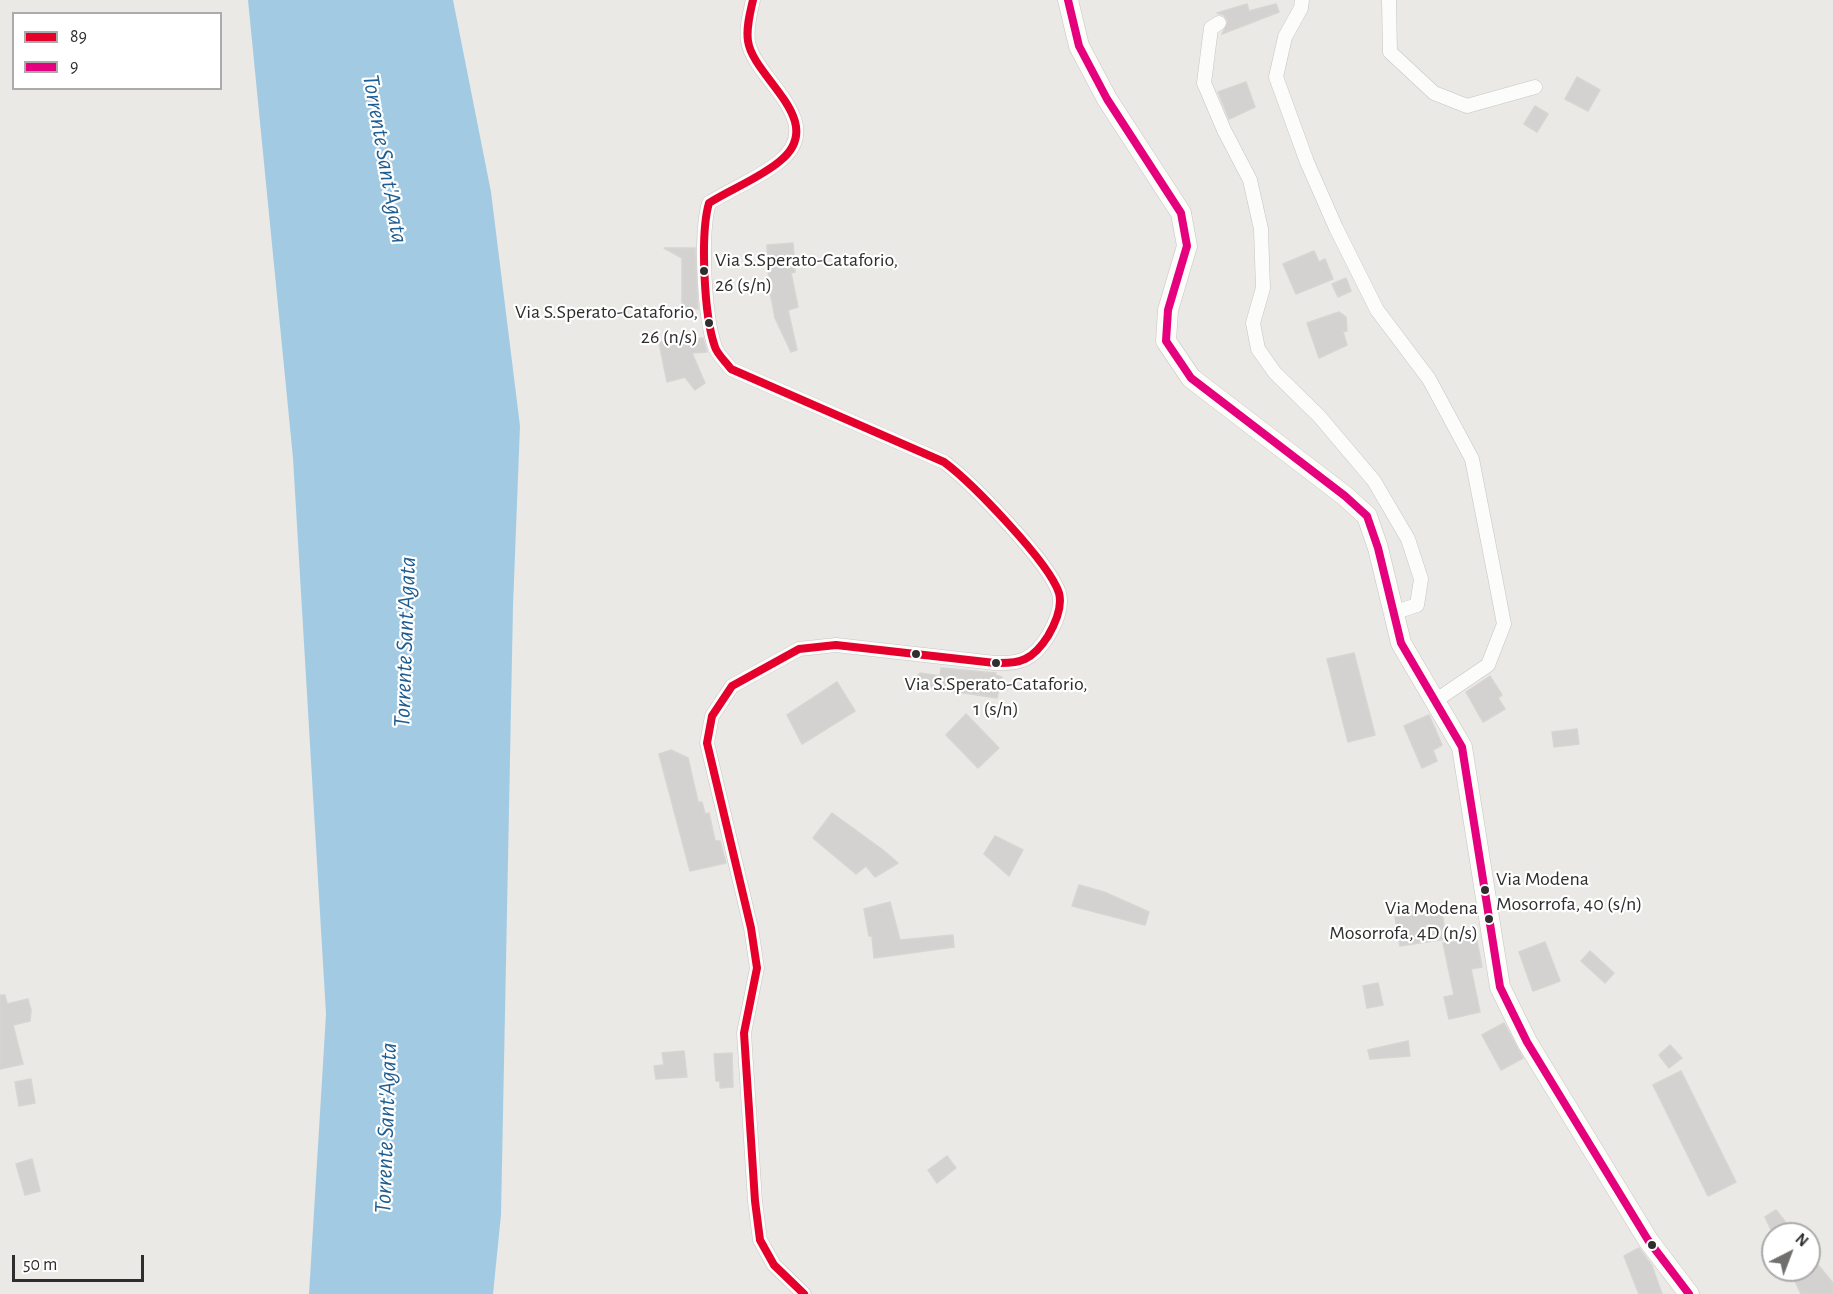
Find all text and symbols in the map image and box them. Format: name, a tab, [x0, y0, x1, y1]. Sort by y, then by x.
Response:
legend	[12, 12, 222, 90]
text: 89	[70, 28, 87, 46]
text: 9	[70, 58, 78, 76]
water label: Torrente Sant'Agata	[356, 72, 414, 246]
place label: Via S.Sperato-Cataforio, 26 (s/n)	[715, 248, 898, 295]
marker: Via S.Sperato-Cataforio, 26 (s/n)	[698, 265, 710, 277]
place label: Via S.Sperato-Cataforio, 26 (n/s)	[515, 300, 698, 347]
marker: Via S.Sperato-Cataforio, 26 (n/s)	[703, 317, 715, 329]
water label: Torrente Sant'Agata	[388, 556, 422, 728]
unlabelled marker	[910, 648, 922, 660]
marker: Via S.Sperato-Cataforio, 1 (s/n)	[990, 657, 1002, 669]
place label: Via S.Sperato-Cataforio, 1 (s/n)	[905, 672, 1087, 719]
place label: Via Modena Mosorrofa, 40 (s/n)	[1496, 867, 1642, 914]
marker: Via Modena Mosorrofa, 40 (s/n)	[1479, 884, 1491, 896]
place label: Via Modena Mosorrofa, 4D (n/s)	[1329, 896, 1478, 943]
marker: Via Modena Mosorrofa, 4D (n/s)	[1483, 913, 1495, 925]
water label: Torrente Sant'Agata	[369, 1042, 403, 1214]
north arrow	[1761, 1222, 1821, 1282]
text: N	[1792, 1230, 1811, 1250]
unlabelled marker	[1646, 1239, 1658, 1251]
scale bar	[15, 1243, 147, 1281]
text: 50 m	[23, 1256, 57, 1274]

